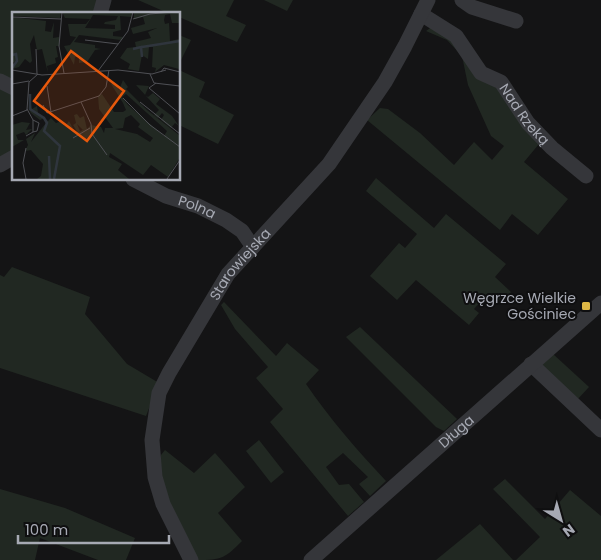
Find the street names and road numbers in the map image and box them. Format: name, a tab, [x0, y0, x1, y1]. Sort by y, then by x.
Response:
street label: Nad Rzeką	[495, 80, 554, 150]
street label: Polna	[176, 190, 219, 223]
street label: Starowiejska	[205, 224, 275, 304]
street label: Długa	[434, 410, 478, 453]

